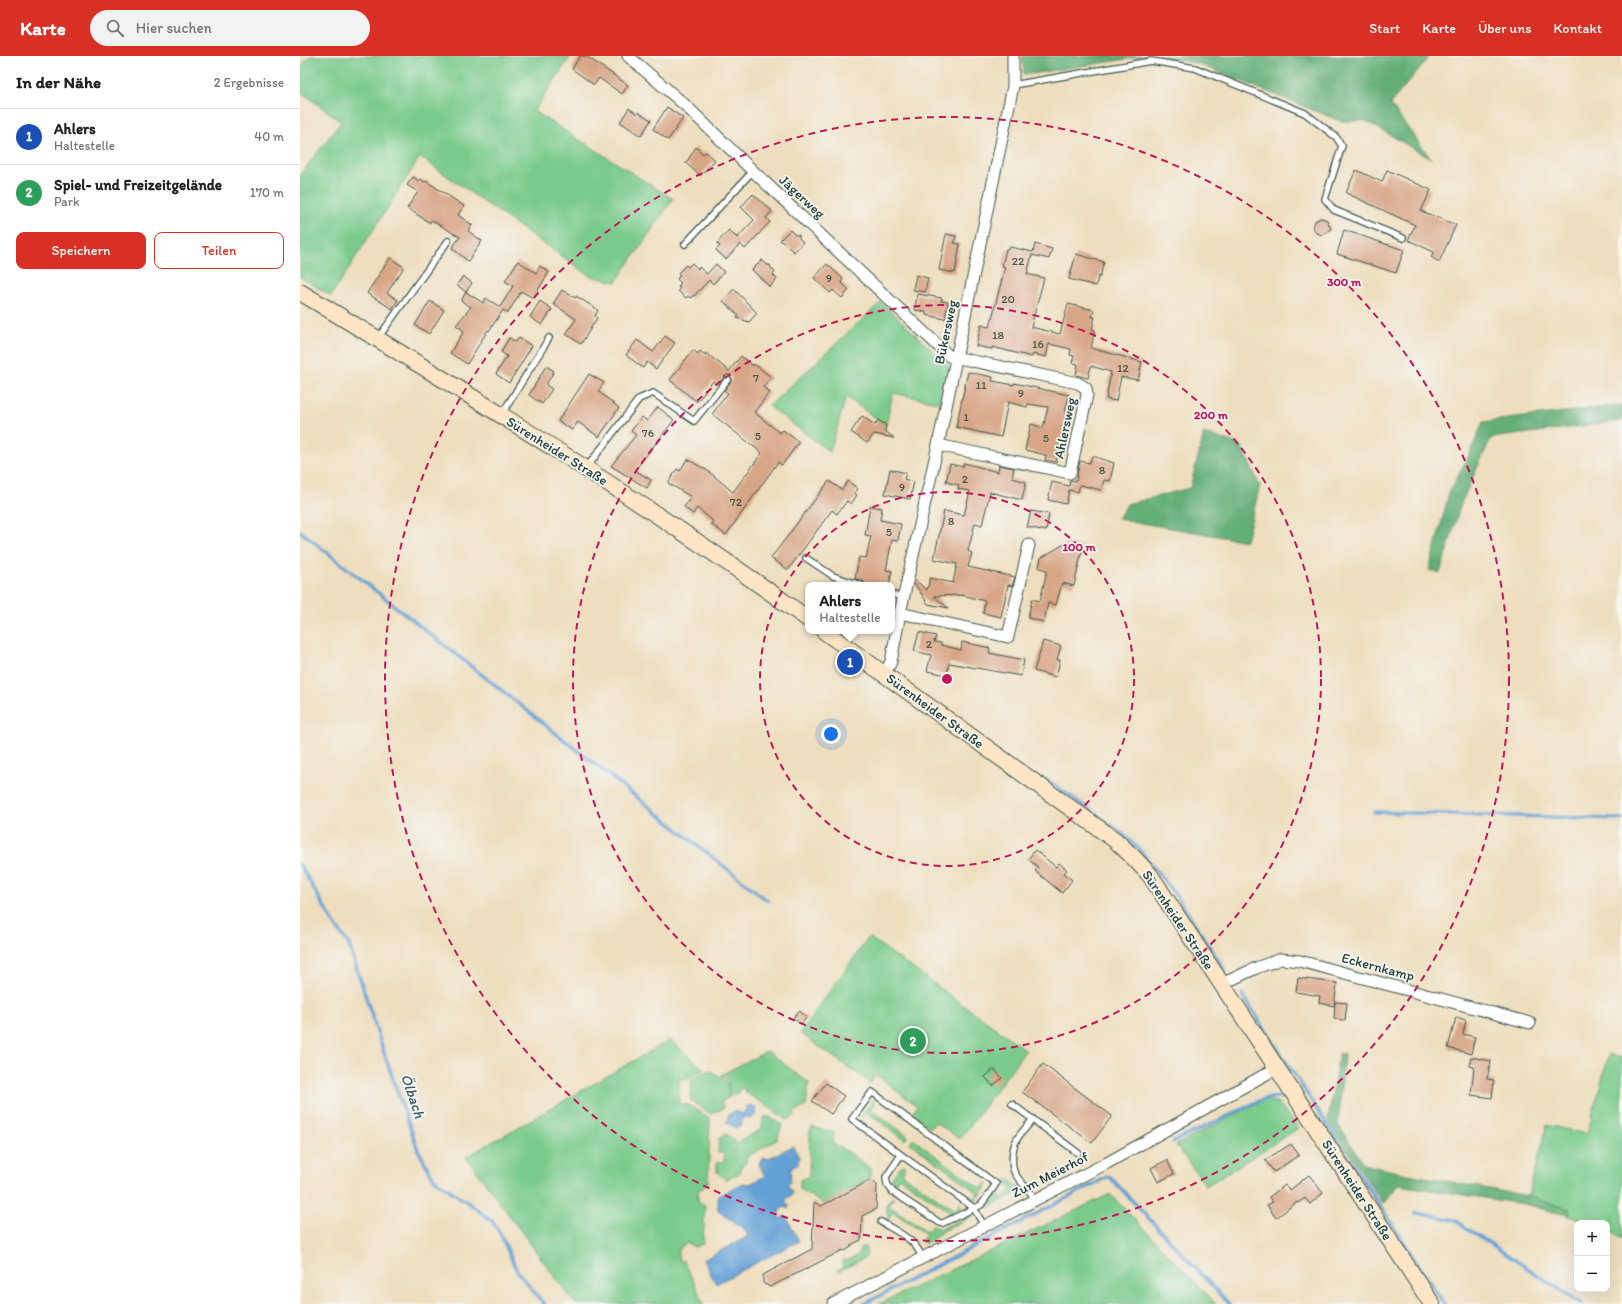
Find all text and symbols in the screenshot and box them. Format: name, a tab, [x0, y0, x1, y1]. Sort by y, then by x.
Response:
search box	[90, 10, 370, 46]
text: Karte	[20, 17, 66, 40]
icon: search	[104, 17, 126, 39]
text: Hier suchen	[136, 19, 212, 37]
text: Start	[1369, 20, 1400, 37]
text: Karte	[1422, 20, 1456, 37]
text: Über uns	[1478, 20, 1531, 37]
text: Kontakt	[1553, 20, 1602, 37]
text: In der Nähe	[16, 72, 101, 92]
text: 2 Ergebnisse	[214, 75, 284, 90]
text: Ahlers	[54, 120, 96, 138]
text: 1	[26, 129, 32, 144]
text: 40 m	[254, 129, 284, 144]
text: Haltestelle	[54, 138, 115, 153]
street label: Jägerweg	[776, 172, 829, 223]
text: Spiel- und Freizeitgelände	[54, 176, 222, 194]
text: 2	[26, 185, 32, 200]
text: 170 m	[250, 185, 284, 200]
text: Park	[54, 194, 80, 209]
button: Speichern	[16, 232, 146, 269]
button: Teilen	[154, 232, 284, 269]
house number: 22	[1012, 254, 1025, 268]
house number: 9	[826, 271, 832, 285]
text: 300 m	[1327, 275, 1362, 289]
house number: 20	[1001, 292, 1015, 306]
street label: Bükersweg	[931, 297, 961, 366]
house number: 18	[992, 328, 1004, 342]
house number: 16	[1032, 337, 1044, 351]
house number: 12	[1117, 361, 1130, 375]
house number: 7	[753, 371, 759, 385]
house number: 11	[975, 378, 987, 392]
house number: 9	[1018, 386, 1024, 400]
street label: Ahlersweg	[1050, 395, 1080, 460]
text: 200 m	[1194, 408, 1229, 422]
house number: 1	[963, 410, 969, 424]
street label: Sürenheider Straße	[503, 413, 611, 489]
house number: 76	[642, 426, 654, 440]
house number: 5	[755, 429, 761, 443]
house number: 5	[1043, 431, 1049, 445]
house number: 8	[1099, 463, 1106, 477]
house number: 2	[962, 472, 969, 486]
house number: 9	[899, 480, 905, 494]
house number: 72	[730, 495, 743, 509]
house number: 8	[948, 514, 955, 528]
house number: 5	[886, 525, 892, 539]
text: 100 m	[1062, 540, 1096, 554]
popup	[805, 582, 895, 634]
text: Ahlers	[819, 592, 861, 610]
text: Haltestelle	[819, 610, 881, 625]
house number: 2	[926, 637, 933, 651]
pin: 1	[837, 647, 863, 677]
street label: Sürenheider Straße	[883, 670, 987, 752]
centre of rings	[940, 672, 954, 686]
your location	[821, 724, 841, 744]
street label: Sürenheider Straße	[1138, 867, 1218, 973]
street label: Eckernkamp	[1340, 949, 1416, 985]
pin: 2	[900, 1026, 926, 1056]
water label: Ölbach	[397, 1071, 429, 1121]
street label: Sürenheider Straße	[1318, 1136, 1396, 1244]
street label: Zum Meierhof	[1009, 1148, 1092, 1202]
map controls	[1574, 1220, 1610, 1292]
button: +	[1574, 1220, 1610, 1256]
button: −	[1574, 1256, 1610, 1292]

